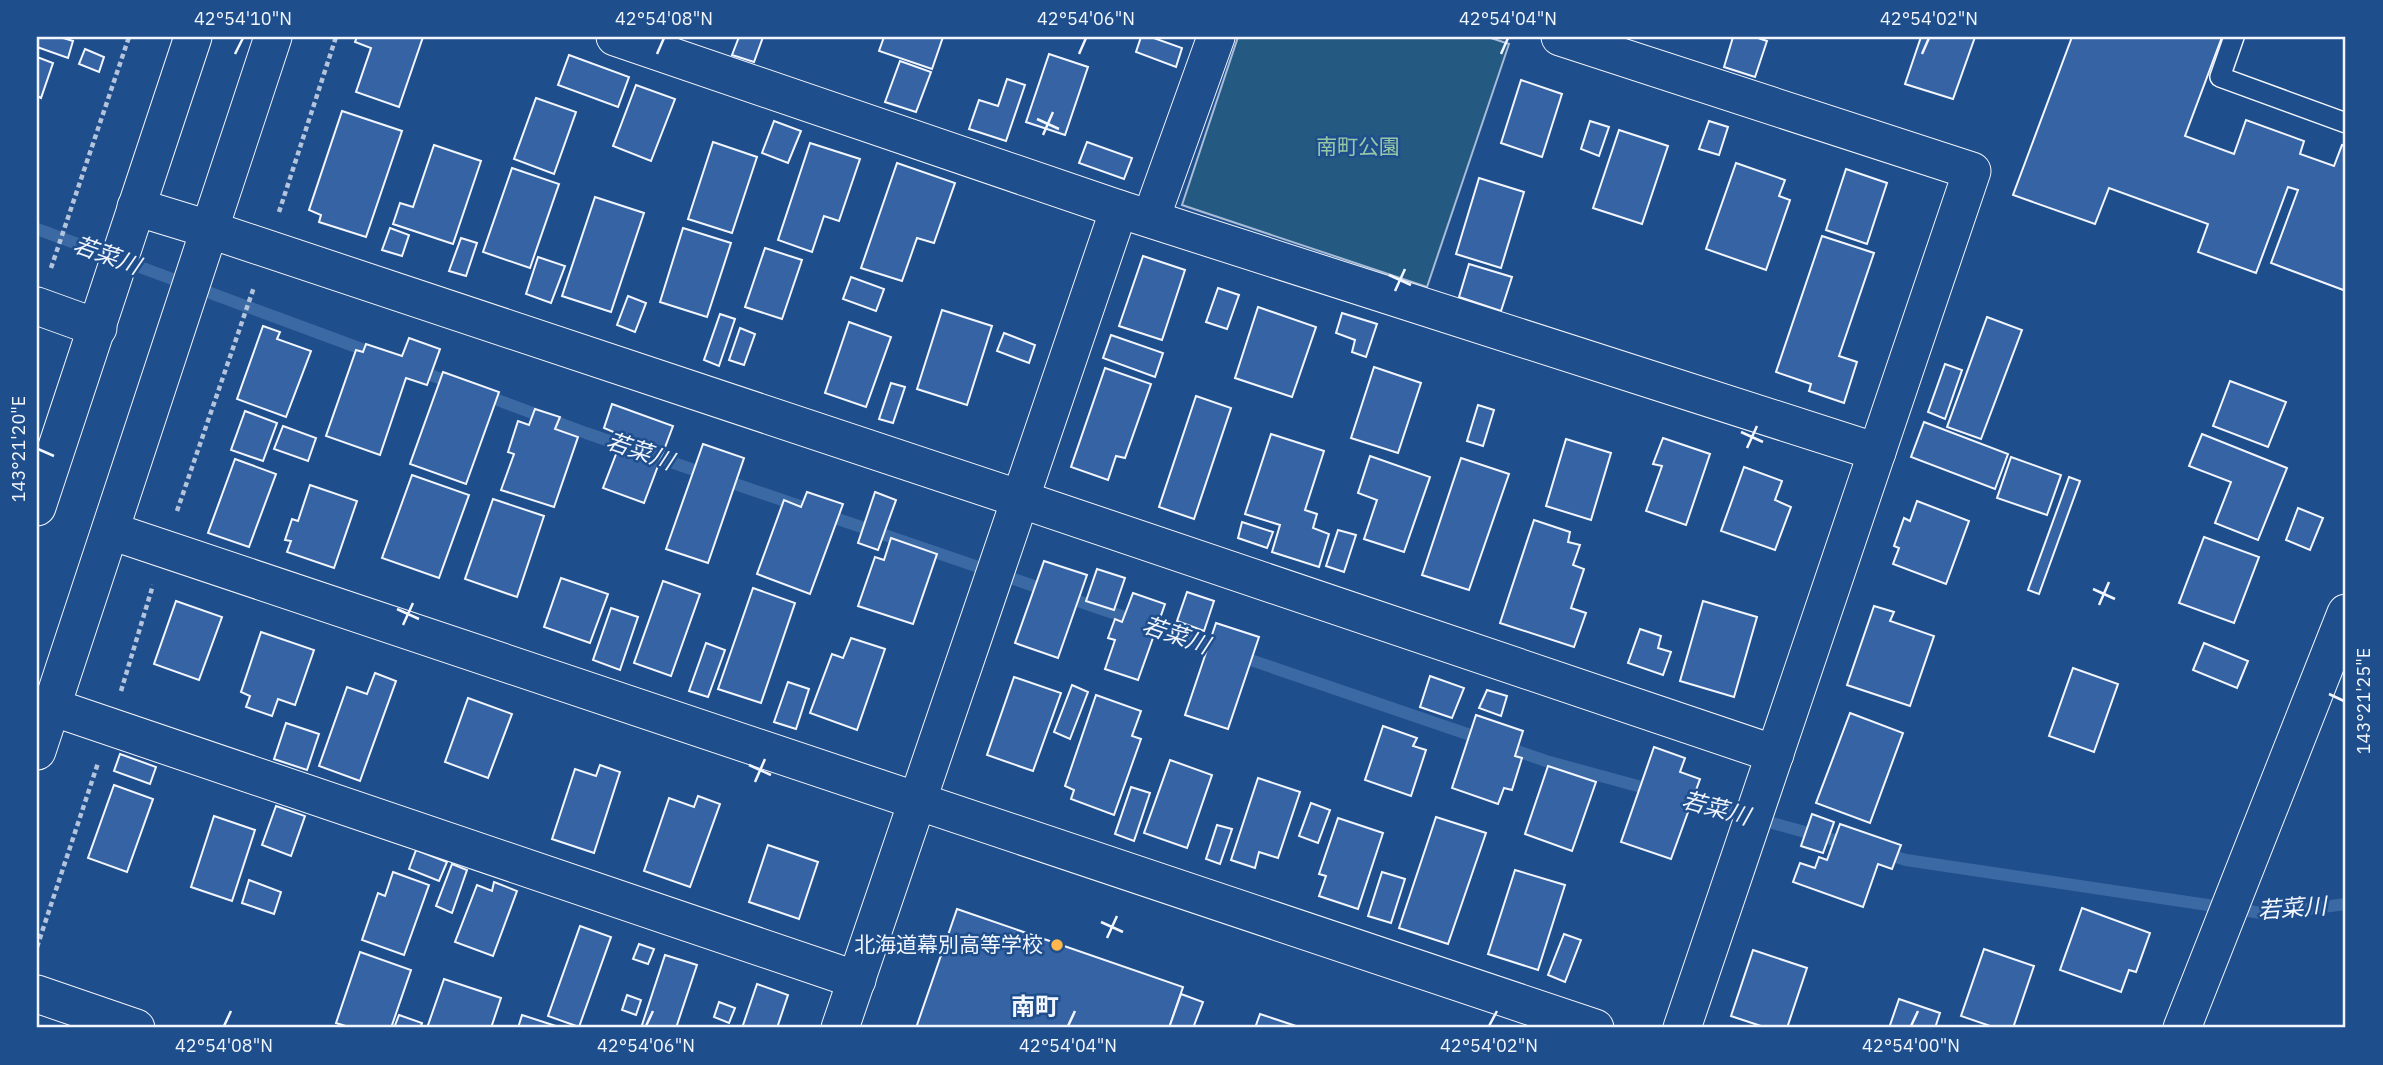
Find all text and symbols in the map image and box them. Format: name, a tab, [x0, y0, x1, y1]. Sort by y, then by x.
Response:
text: 42°54'10"N	[194, 7, 292, 30]
text: 42°54'08"N	[615, 7, 713, 30]
text: 42°54'06"N	[1037, 7, 1135, 30]
text: 42°54'04"N	[1459, 7, 1557, 30]
text: 42°54'02"N	[1880, 7, 1978, 30]
park label: 南町公園	[1316, 132, 1400, 160]
water label: 若菜川	[70, 228, 148, 281]
text: 143°21'20"E	[7, 396, 30, 502]
water label: 若菜川	[603, 425, 681, 476]
water label: 若菜川	[1139, 609, 1217, 660]
text: 143°21'25"E	[2352, 648, 2375, 754]
water label: 若菜川	[1679, 784, 1756, 831]
water label: 若菜川	[2256, 889, 2330, 924]
place label: 北海道幕別高等学校	[854, 930, 1043, 958]
marker: 北海道幕別高等学校	[1049, 937, 1065, 953]
district label: 南町	[1011, 990, 1059, 1022]
text: 42°54'08"N	[175, 1034, 273, 1057]
text: 42°54'06"N	[597, 1034, 695, 1057]
text: 42°54'04"N	[1019, 1034, 1117, 1057]
text: 42°54'02"N	[1440, 1034, 1538, 1057]
text: 42°54'00"N	[1862, 1034, 1960, 1057]

